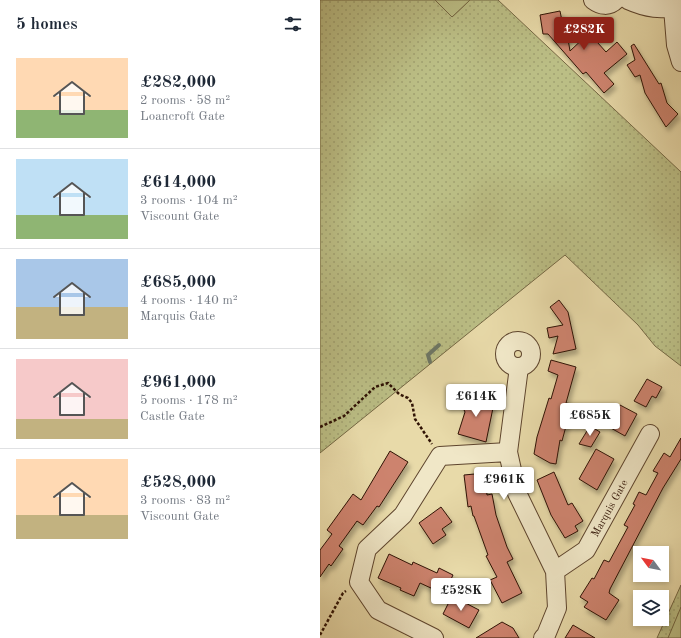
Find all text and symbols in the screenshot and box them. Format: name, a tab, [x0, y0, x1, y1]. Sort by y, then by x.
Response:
icon: filters	[282, 13, 304, 35]
text: 5 homes	[16, 16, 78, 33]
pin: £282K	[556, 17, 612, 51]
text: £282K	[563, 23, 605, 36]
icon: home	[48, 74, 96, 122]
text: £282,000	[140, 74, 216, 91]
text: 2 rooms · 58 m²	[140, 94, 230, 107]
text: Loancroft Gate	[140, 110, 225, 123]
text: £614,000	[140, 174, 216, 191]
icon: home	[48, 175, 96, 223]
text: 3 rooms · 104 m²	[140, 194, 238, 207]
text: Viscount Gate	[140, 210, 219, 223]
text: £685,000	[140, 274, 216, 291]
icon: home	[48, 275, 96, 323]
text: 4 rooms · 140 m²	[140, 294, 238, 307]
text: Marquis Gate	[140, 310, 215, 323]
text: £961,000	[140, 374, 216, 391]
icon: home	[48, 375, 96, 423]
pin: £614K	[448, 384, 504, 418]
text: £614K	[455, 390, 497, 403]
text: 5 rooms · 178 m²	[140, 394, 238, 407]
pin: £685K	[562, 403, 618, 437]
text: £685K	[569, 409, 611, 422]
text: Castle Gate	[140, 410, 205, 423]
pin: £961K	[476, 467, 532, 501]
text: £961K	[483, 473, 525, 486]
text: £528,000	[140, 474, 216, 491]
icon: home	[48, 475, 96, 523]
street label: Marquis Gate	[590, 478, 631, 539]
text: 3 rooms · 83 m²	[140, 494, 230, 507]
text: Viscount Gate	[140, 510, 219, 523]
north arrow	[633, 546, 669, 582]
map controls	[633, 546, 669, 626]
pin: £528K	[433, 578, 489, 612]
text: £528K	[440, 584, 482, 597]
button: layers	[633, 590, 669, 626]

